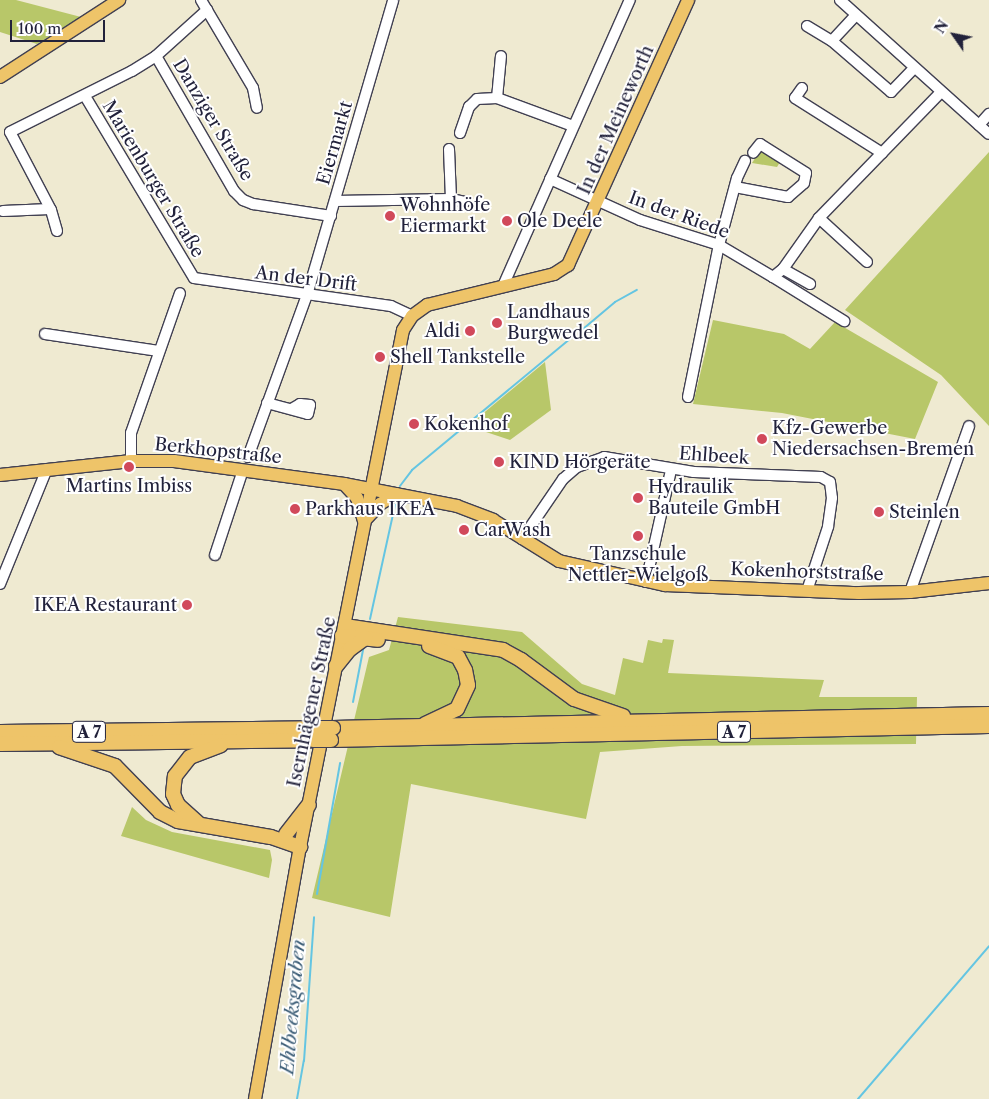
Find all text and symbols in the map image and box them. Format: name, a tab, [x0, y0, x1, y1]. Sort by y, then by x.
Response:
scale bar	[12, 10, 108, 42]
north arrow	[929, 10, 979, 60]
text: N	[931, 17, 952, 37]
text: 100 m	[18, 19, 61, 38]
street label: In der Meineworth	[573, 42, 659, 198]
street label: Danziger Straße	[168, 55, 258, 185]
street label: Marienburger Straße	[97, 96, 209, 262]
street label: Eiermarkt	[313, 99, 357, 187]
street label: In der Riede	[625, 187, 733, 243]
place label: Wohnhöfe Eiermarkt	[400, 195, 490, 238]
marker: Wohnhöfe Eiermarkt	[384, 210, 396, 222]
place label: Ole Deele	[517, 210, 602, 232]
marker: Ole Deele	[501, 215, 513, 227]
street label: An der Drift	[254, 262, 358, 296]
place label: Landhaus Burgwedel	[507, 302, 599, 344]
marker: Landhaus Burgwedel	[491, 317, 503, 329]
place label: Aldi	[425, 320, 460, 342]
marker: Aldi	[464, 325, 476, 337]
place label: Shell Tankstelle	[390, 346, 525, 368]
marker: Shell Tankstelle	[374, 351, 386, 363]
place label: Kokenhof	[424, 413, 508, 435]
marker: Kokenhof	[408, 418, 420, 430]
place label: Kfz-Gewerbe Niedersachsen-Bremen	[772, 418, 974, 460]
marker: Kfz-Gewerbe Niedersachsen-Bremen	[756, 433, 768, 445]
street label: Berkhopstraße	[153, 434, 283, 468]
street label: Ehlbeek	[678, 443, 750, 469]
place label: KIND Hörgeräte	[509, 451, 650, 473]
marker: KIND Hörgeräte	[493, 456, 505, 468]
marker: Martins Imbiss	[123, 461, 135, 473]
place label: Martins Imbiss	[66, 475, 192, 497]
place label: Hydraulik Bauteile GmbH	[648, 477, 780, 520]
marker: Hydraulik Bauteile GmbH	[632, 492, 644, 504]
place label: Parkhaus IKEA	[305, 498, 435, 520]
place label: Steinlen	[889, 501, 960, 523]
marker: Parkhaus IKEA	[289, 503, 301, 515]
marker: Steinlen	[873, 506, 885, 518]
place label: CarWash	[474, 519, 551, 541]
marker: CarWash	[458, 524, 470, 536]
marker: Tanzschule Nettler-Wielgoß	[632, 530, 644, 542]
place label: Tanzschule Nettler-Wielgoß	[568, 544, 708, 586]
street label: Kokenhorststraße	[730, 559, 884, 585]
place label: IKEA Restaurant	[33, 594, 177, 616]
marker: IKEA Restaurant	[181, 599, 193, 611]
street label: Isernhägener Straße	[283, 615, 341, 789]
road number: A 7	[72, 719, 106, 746]
road number: A 7	[716, 719, 752, 746]
water label: Ehlbeeksgraben	[276, 939, 310, 1075]

